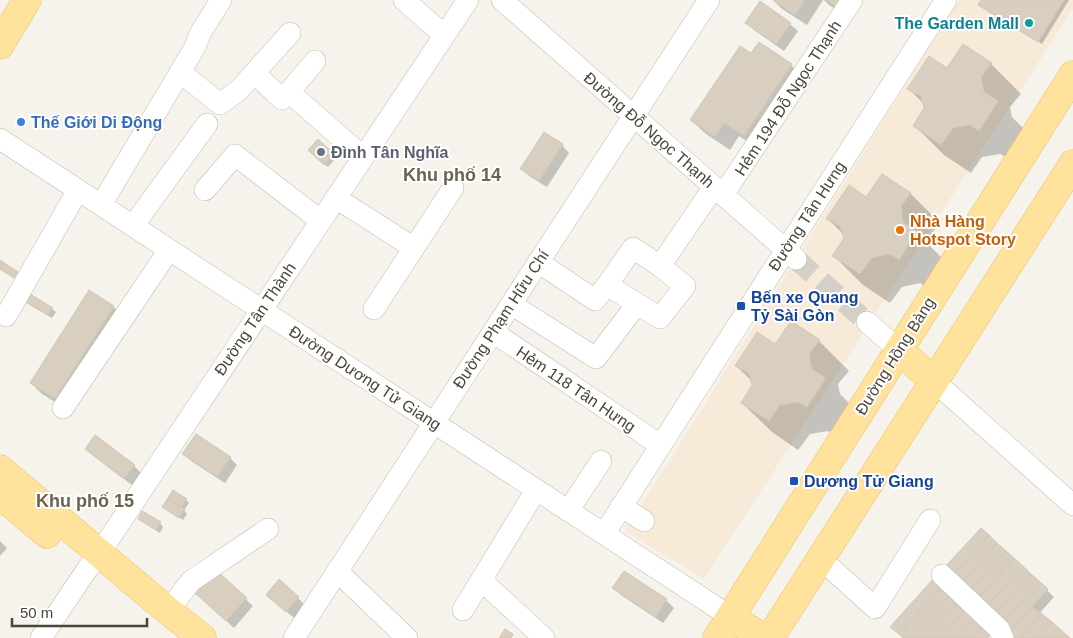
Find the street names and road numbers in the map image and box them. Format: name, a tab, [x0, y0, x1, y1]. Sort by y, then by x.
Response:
street label: Hẻm 194 Đỗ Ngọc Thạnh	[731, 17, 844, 179]
street label: Đường Đỗ Ngọc Thạnh	[580, 68, 718, 191]
street label: Đường Tân Hưng	[765, 158, 849, 274]
street label: Đường Phạm Hữu Chí	[450, 246, 552, 391]
street label: Đường Tân Thành	[211, 260, 299, 378]
street label: Đường Hồng Bàng	[852, 294, 938, 418]
street label: Đường Dương Tử Giang	[286, 323, 444, 433]
street label: Hẻm 118 Tân Hưng	[513, 343, 639, 435]

